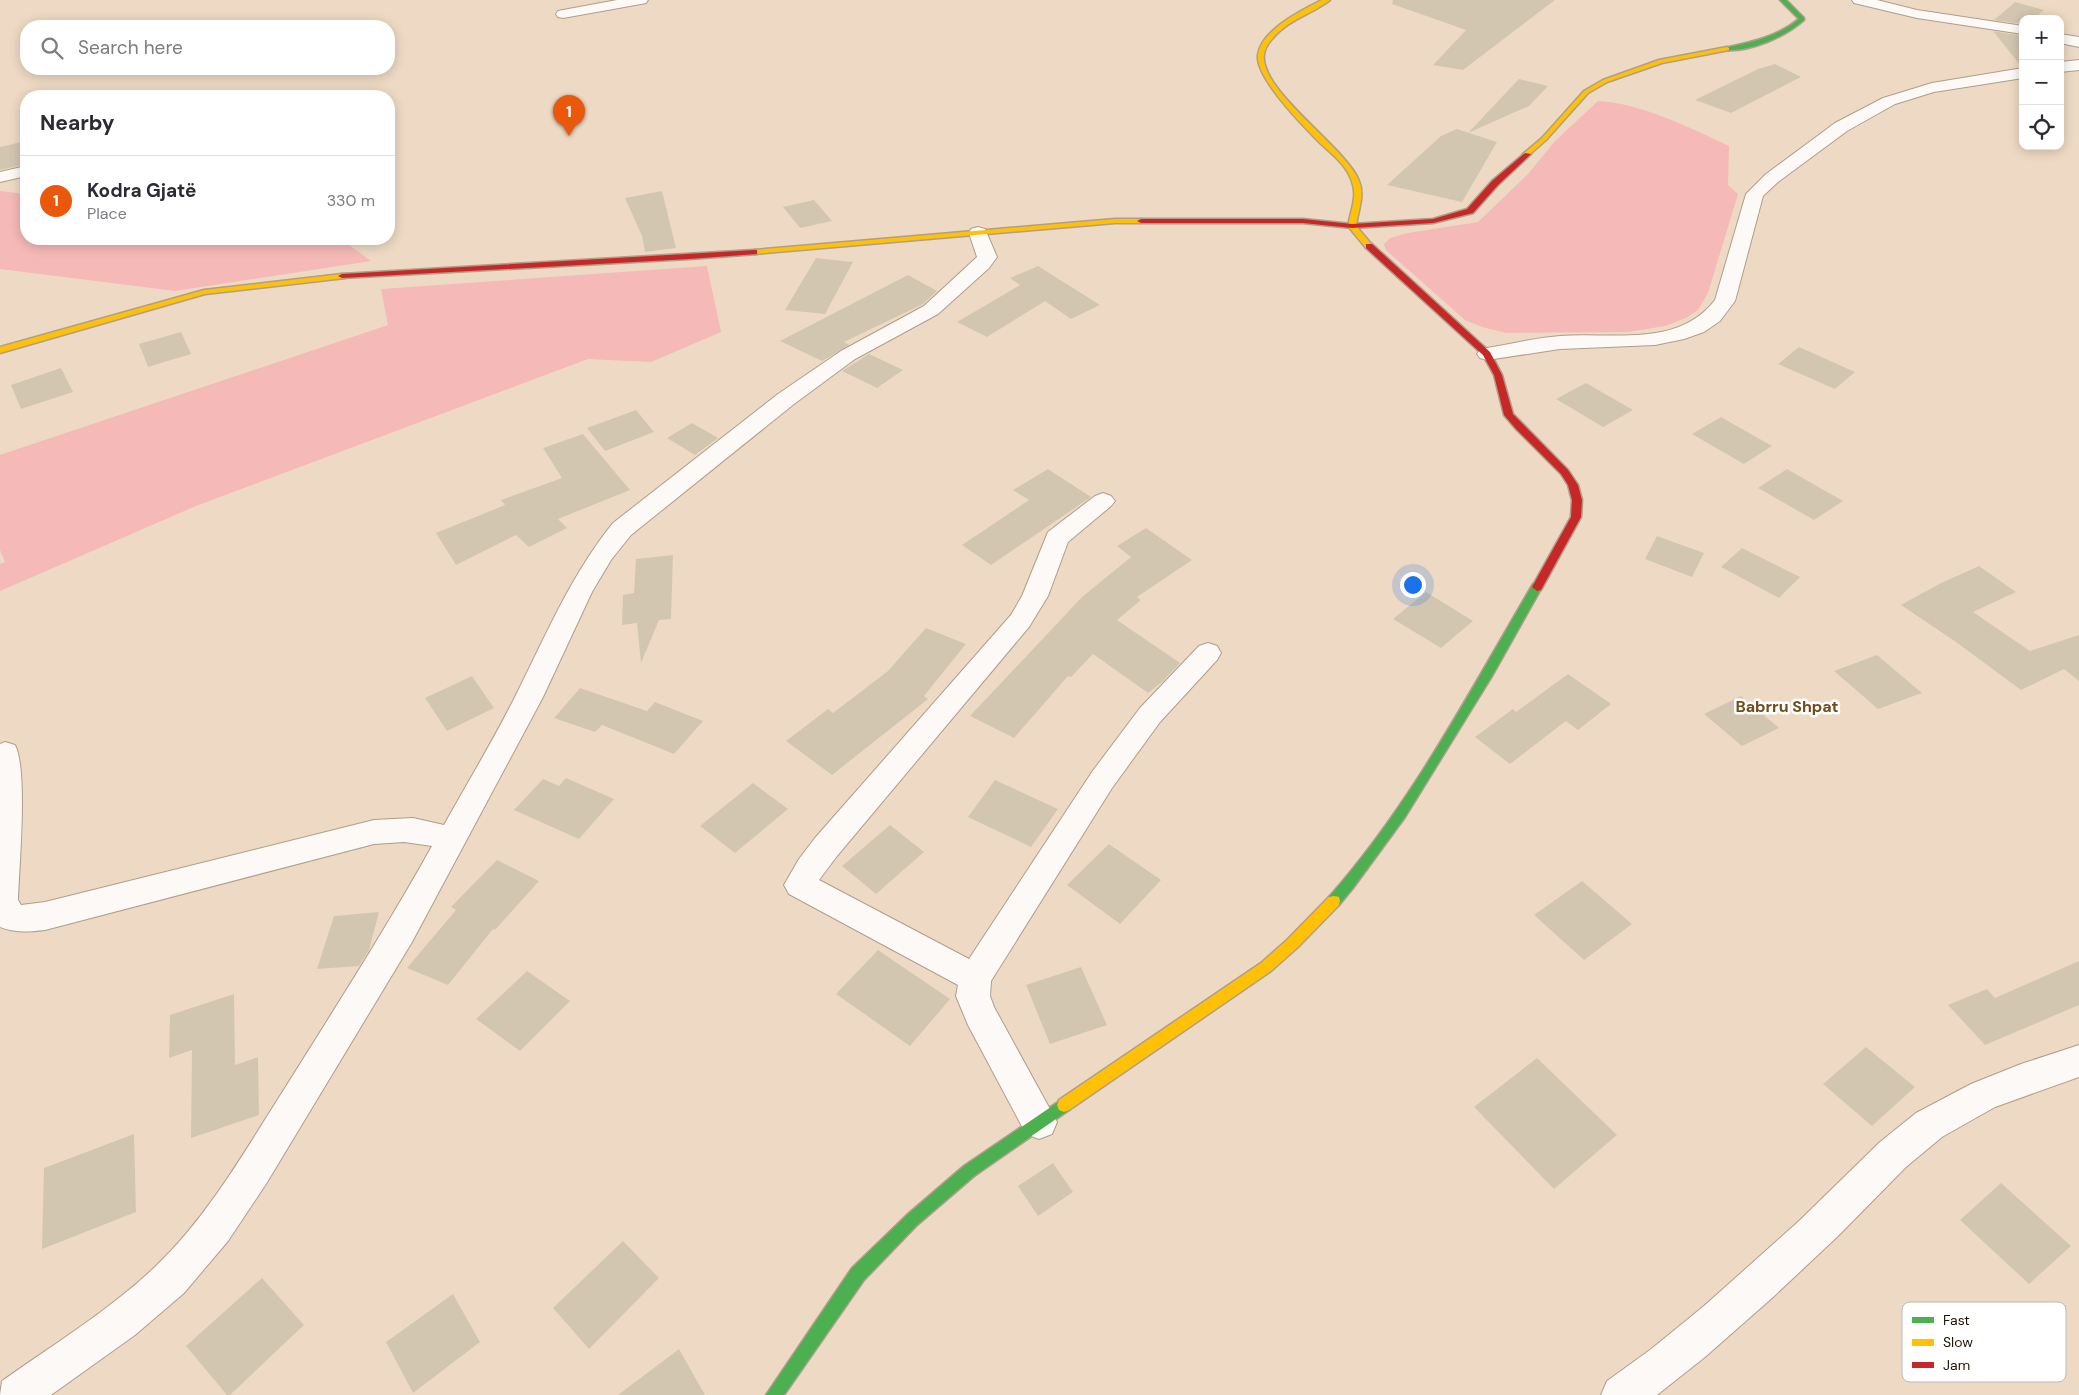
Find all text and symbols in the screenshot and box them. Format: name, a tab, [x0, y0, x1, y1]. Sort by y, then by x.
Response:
map controls	[2019, 15, 2064, 150]
button: +	[2019, 15, 2064, 60]
search box	[20, 20, 395, 75]
icon: search	[38, 34, 66, 62]
text: Search here	[78, 35, 183, 60]
button: −	[2019, 60, 2064, 105]
pin: 1	[553, 95, 585, 136]
button: locate	[2019, 105, 2064, 150]
text: Nearby	[40, 109, 114, 137]
text: Kodra Gjatë	[87, 178, 196, 203]
text: 1	[53, 190, 59, 211]
text: 330 m	[327, 190, 375, 211]
text: Place	[87, 203, 127, 224]
your location	[1400, 572, 1426, 598]
district label: Babrru Shpat	[1735, 696, 1839, 717]
legend	[1902, 1302, 2066, 1382]
text: Fast	[1943, 1311, 1970, 1329]
text: Slow	[1943, 1333, 1973, 1351]
text: Jam	[1943, 1356, 1970, 1374]

